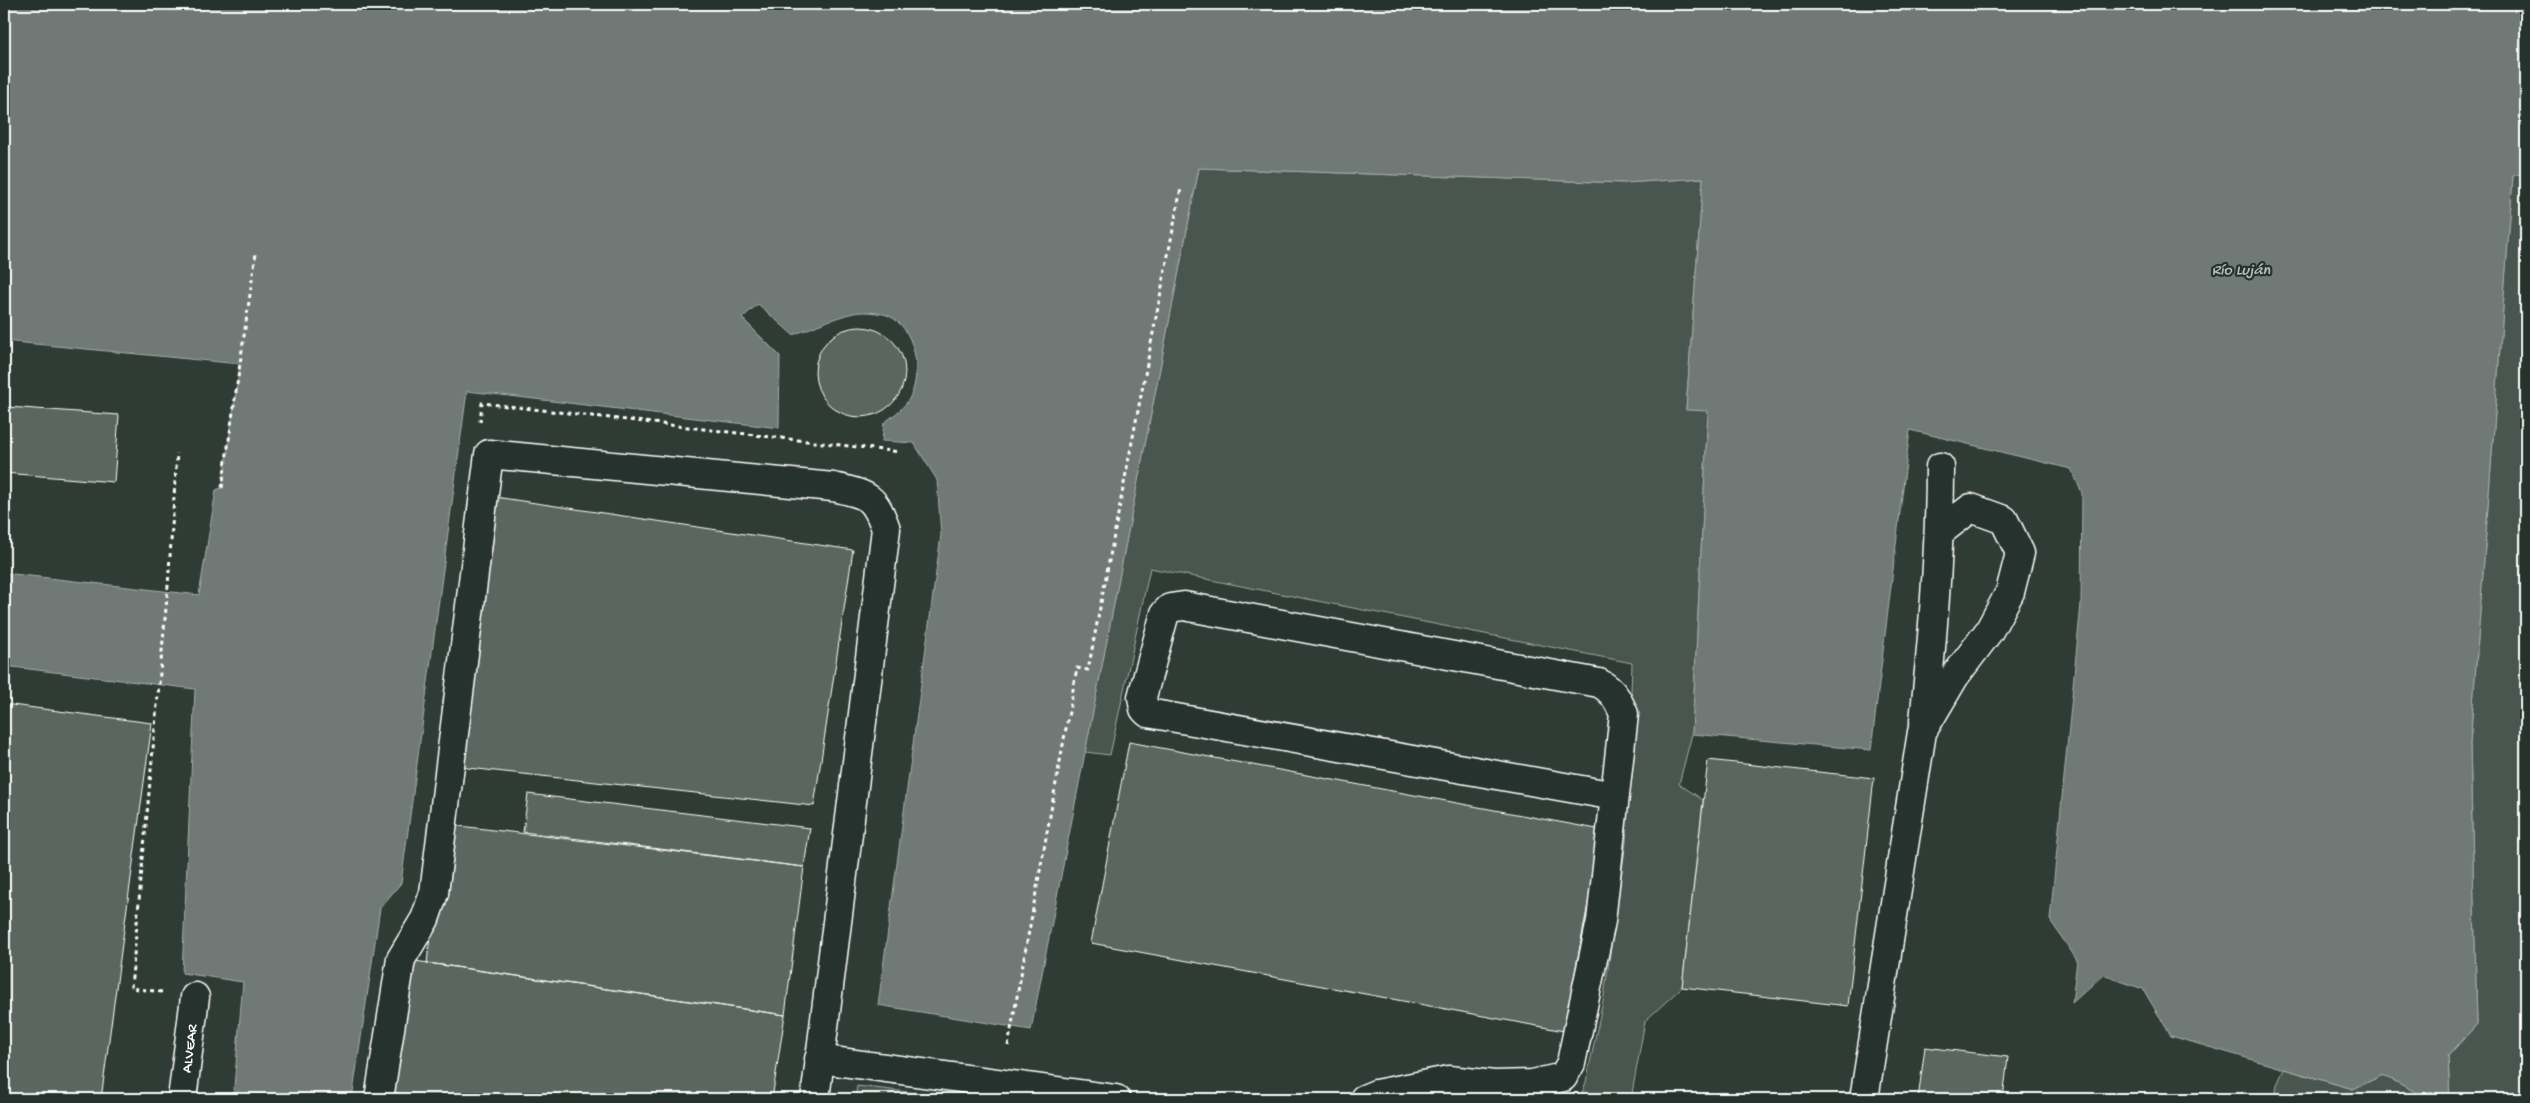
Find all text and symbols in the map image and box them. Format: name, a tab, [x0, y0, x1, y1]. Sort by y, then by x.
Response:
water label: Río Luján	[2212, 262, 2271, 281]
street label: ALVEAR	[178, 1022, 203, 1074]

